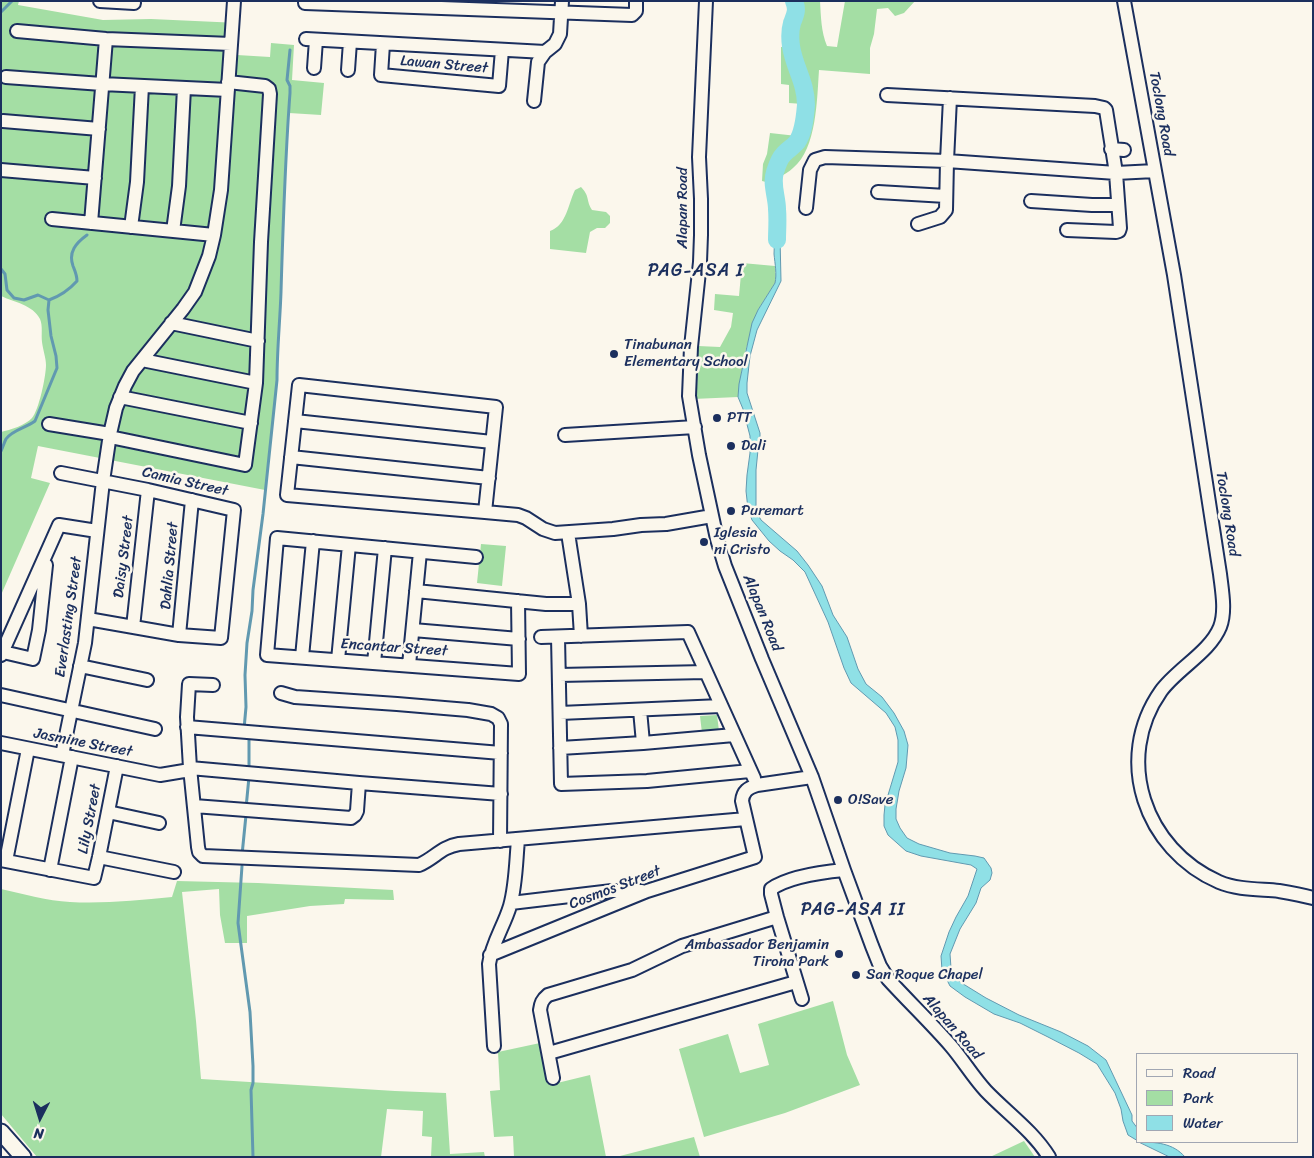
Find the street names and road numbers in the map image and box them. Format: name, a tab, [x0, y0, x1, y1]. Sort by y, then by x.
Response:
street label: Lawan Street	[399, 52, 489, 78]
street label: Toclong Road	[1145, 70, 1177, 158]
street label: Alapan Road	[674, 167, 692, 249]
street label: Camia Street	[140, 463, 230, 501]
street label: Toclong Road	[1211, 470, 1243, 558]
street label: Daisy Street	[110, 515, 138, 599]
street label: Dahlia Street	[157, 521, 183, 611]
street label: Everlasting Street	[52, 555, 86, 679]
street label: Alapan Road	[738, 572, 786, 654]
street label: Encantar Street	[340, 635, 448, 661]
street label: Jasmine Street	[32, 725, 134, 761]
street label: Lily Street	[74, 783, 106, 855]
street label: Cosmos Street	[567, 862, 663, 914]
street label: Alapan Road	[919, 990, 985, 1064]

